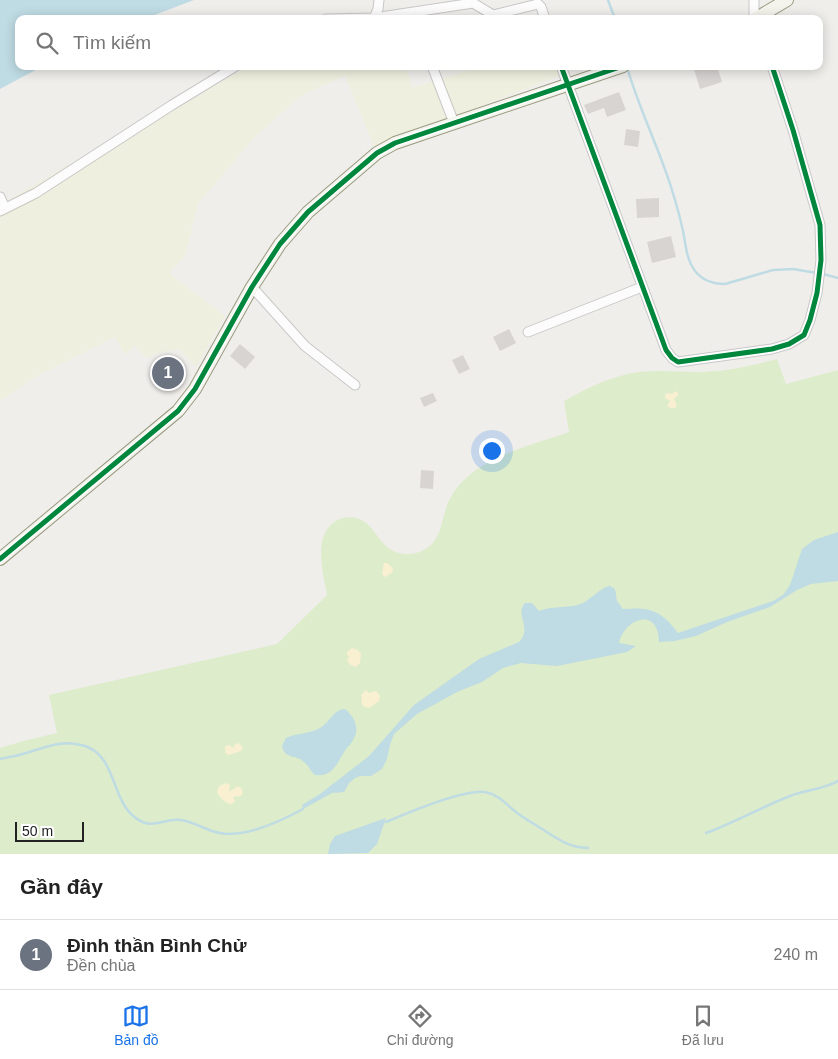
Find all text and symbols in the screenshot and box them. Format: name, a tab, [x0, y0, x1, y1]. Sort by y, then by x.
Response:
search box	[15, 15, 823, 70]
icon: search	[33, 29, 61, 57]
text: Tìm kiếm	[73, 32, 151, 53]
pin: 1	[152, 354, 184, 392]
your location	[479, 438, 505, 464]
scale bar	[15, 819, 84, 842]
text: 50 m	[22, 823, 53, 839]
text: Gần đây	[20, 875, 103, 898]
text: Đình thần Bình Chử	[67, 935, 246, 956]
text: 1	[32, 946, 40, 963]
text: 240 m	[774, 946, 818, 963]
text: Đền chùa	[67, 957, 136, 974]
tab: Bản đồ	[114, 1002, 159, 1048]
tab: Chỉ đường	[387, 1002, 454, 1048]
tab: Đã lưu	[682, 1002, 724, 1048]

